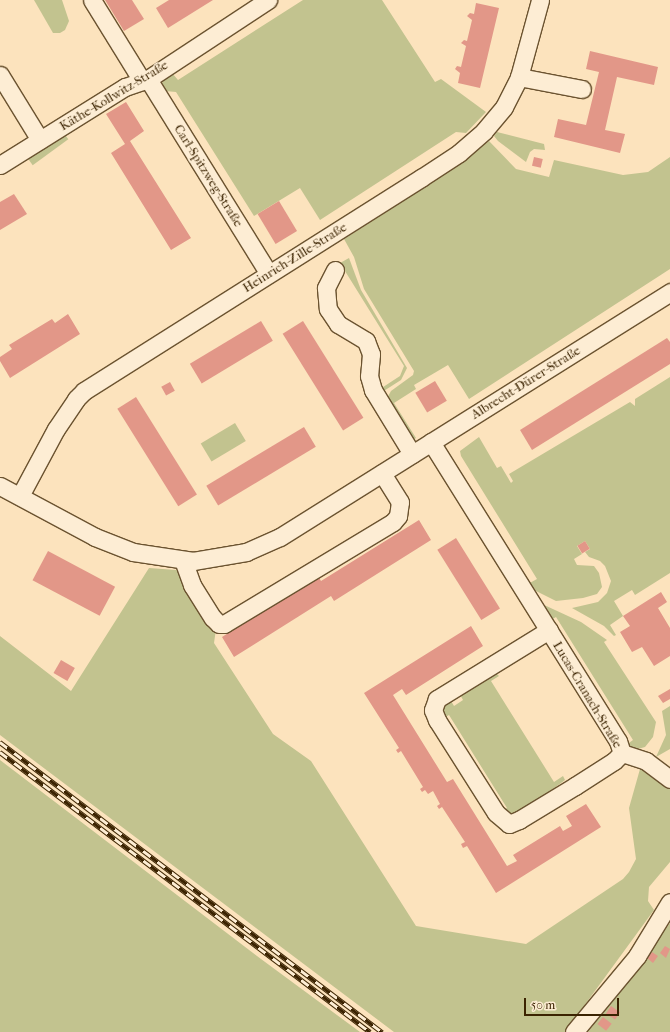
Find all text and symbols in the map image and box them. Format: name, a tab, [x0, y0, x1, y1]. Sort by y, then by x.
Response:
street label: Käthe-Kollwitz-Straße	[57, 57, 171, 135]
street label: Carl-Spitzweg-Straße	[170, 122, 246, 230]
street label: Heinrich-Zille-Straße	[240, 220, 350, 296]
street label: Albrecht-Dürer-Straße	[468, 343, 584, 423]
street label: Lucas-Cranach-Straße	[549, 639, 625, 751]
scale bar	[526, 990, 621, 1016]
text: 50 m	[531, 998, 555, 1012]

